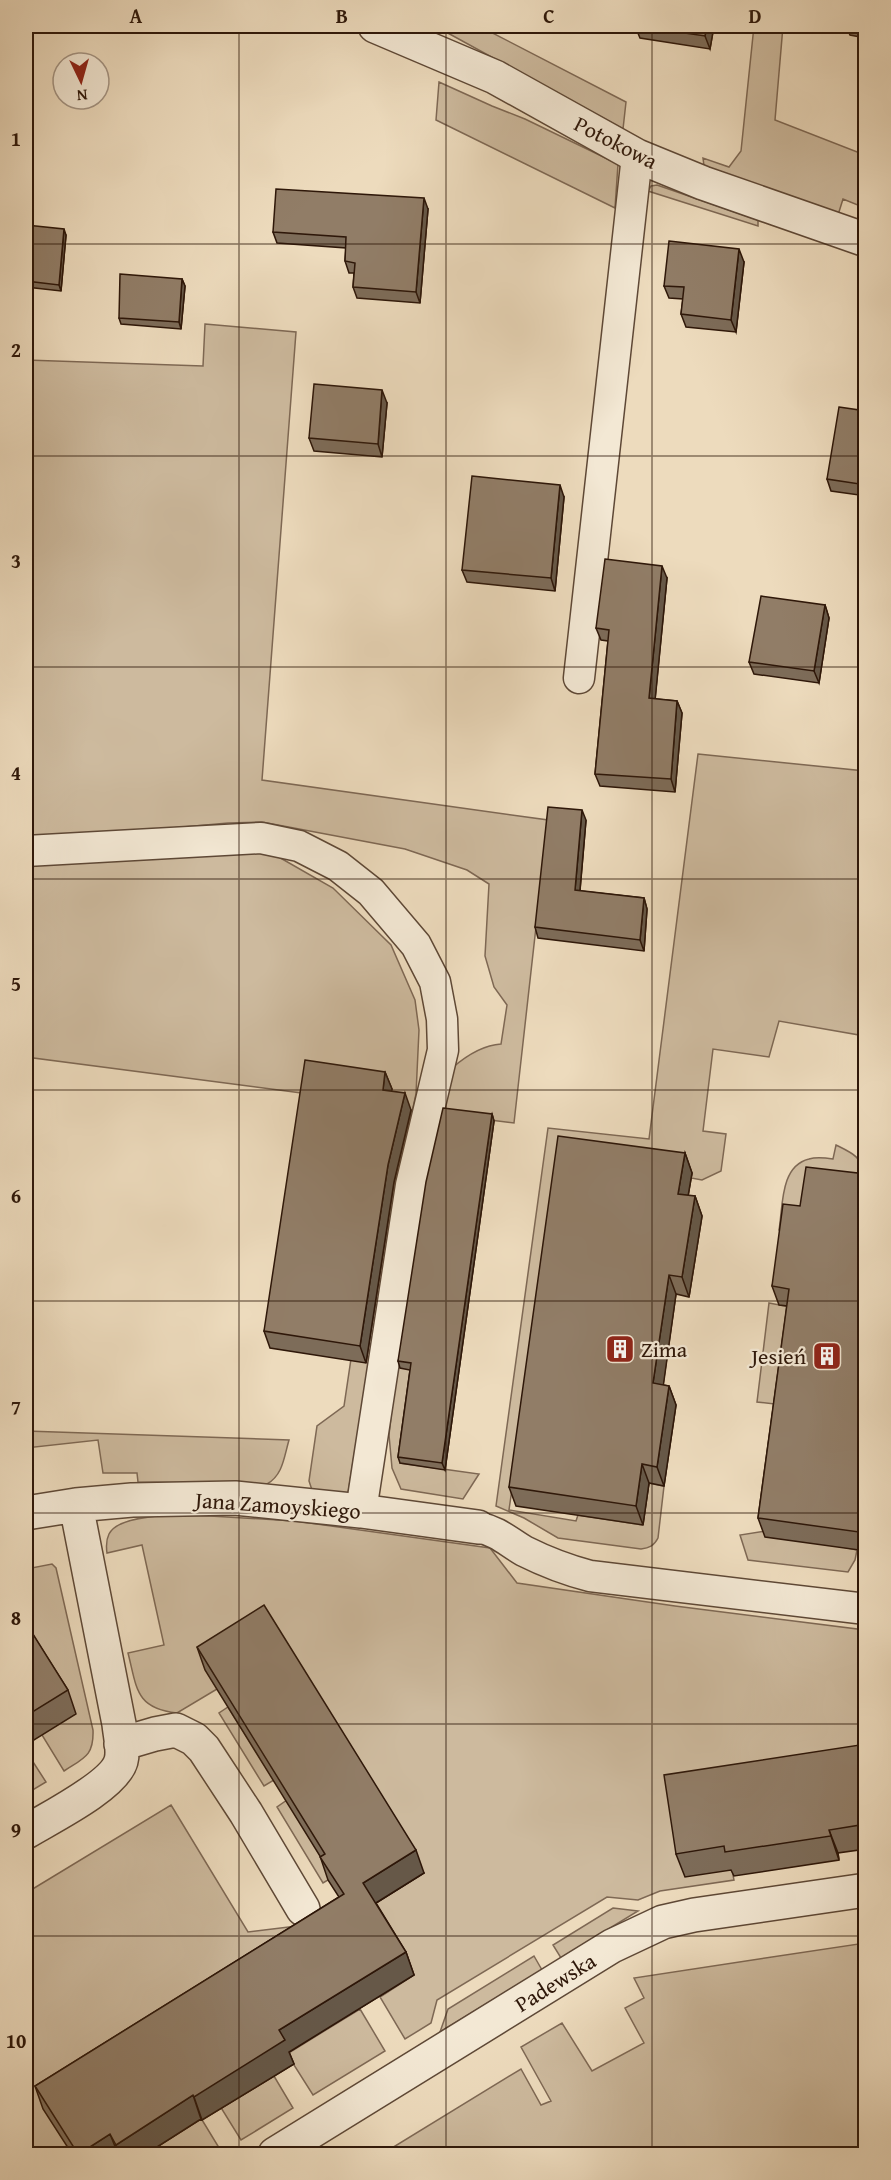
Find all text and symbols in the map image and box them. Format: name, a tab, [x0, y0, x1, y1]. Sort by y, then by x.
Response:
text: A	[130, 1, 143, 30]
text: B	[336, 1, 348, 30]
text: C	[543, 1, 555, 30]
text: D	[748, 1, 762, 30]
north arrow	[51, 51, 111, 111]
text: N	[76, 84, 89, 108]
street label: Potokowa	[569, 107, 664, 177]
text: 1	[11, 124, 21, 153]
text: 2	[11, 335, 21, 364]
text: 3	[11, 546, 21, 575]
text: 4	[11, 758, 21, 787]
text: 5	[11, 969, 21, 998]
text: 6	[11, 1181, 21, 1210]
building icon: Zima	[604, 1333, 636, 1365]
place label: Zima	[641, 1333, 688, 1365]
place label: Jesień	[748, 1340, 807, 1372]
building icon: Jesień	[811, 1340, 843, 1372]
text: 7	[11, 1392, 21, 1421]
street label: Jana Zamoyskiego	[191, 1483, 362, 1527]
text: 8	[11, 1603, 21, 1632]
text: 9	[11, 1815, 21, 1844]
street label: Padewska	[508, 1944, 602, 2019]
text: 10	[6, 2026, 26, 2055]

